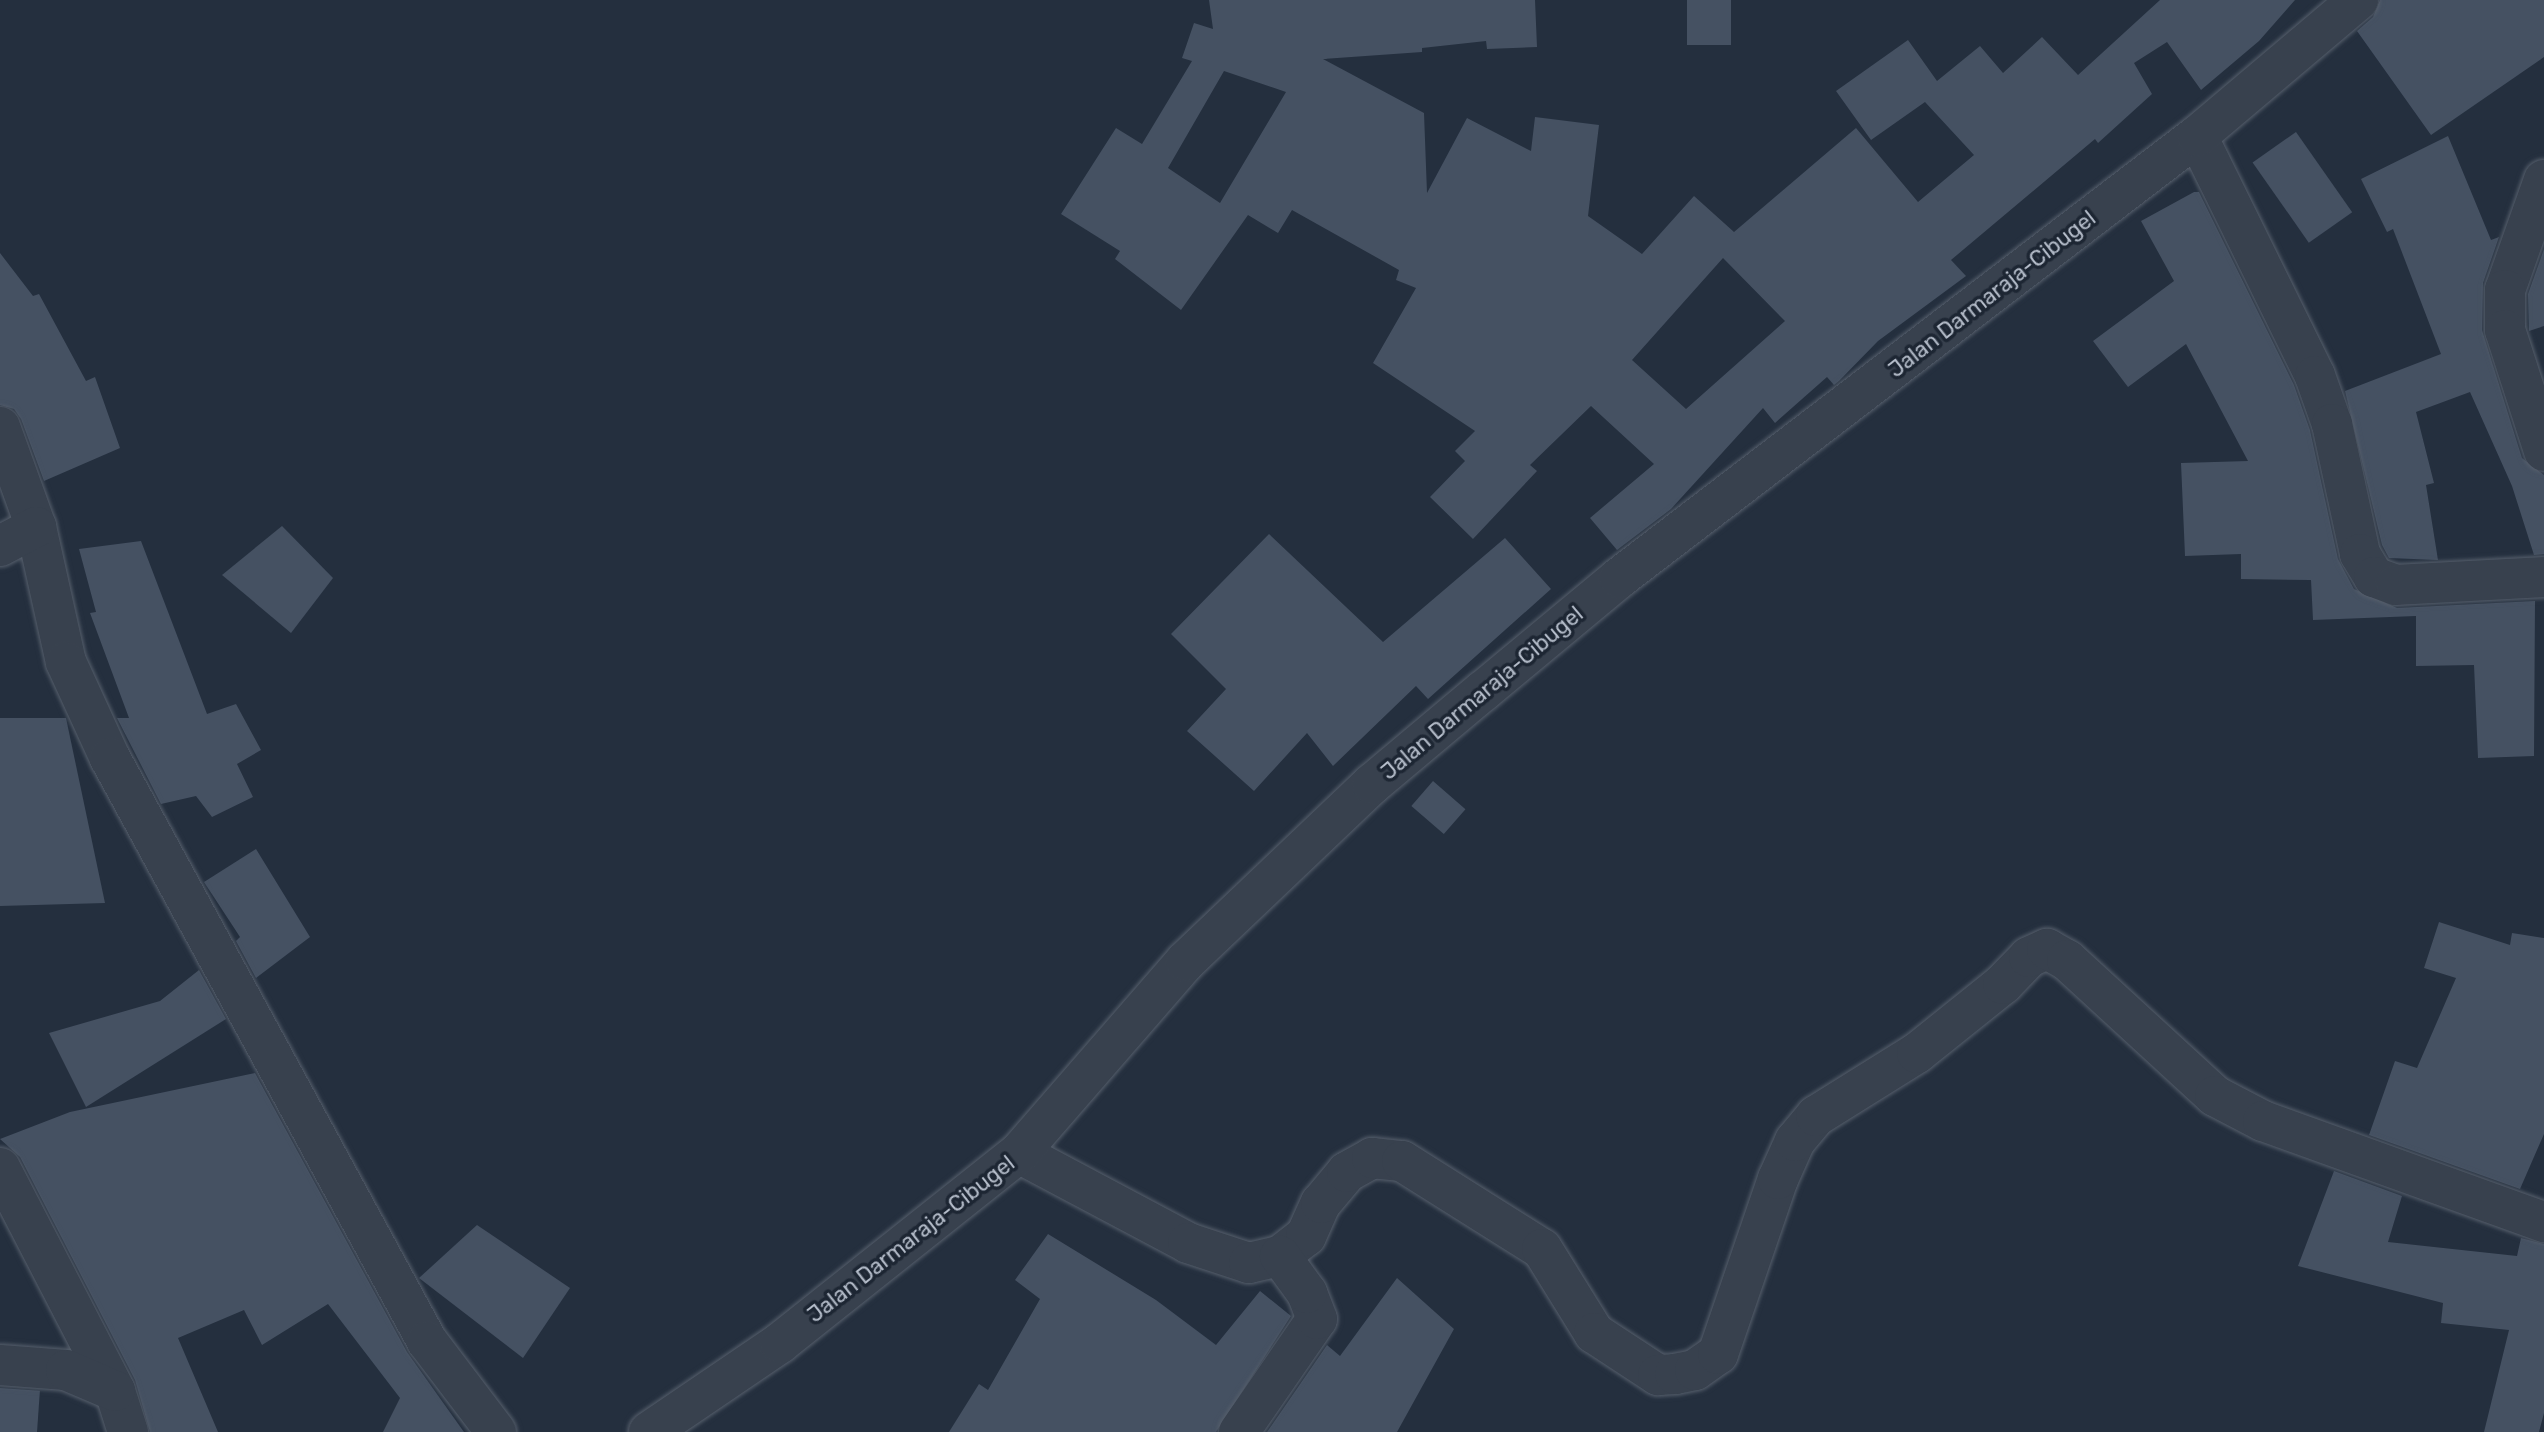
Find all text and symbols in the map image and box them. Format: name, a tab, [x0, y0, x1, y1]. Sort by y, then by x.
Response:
street label: Jalan Darmaraja-Cibugel	[1883, 205, 2101, 383]
street label: Jalan Darmaraja-Cibugel	[1376, 601, 1588, 785]
street label: Jalan Darmaraja-Cibugel	[802, 1150, 1020, 1328]

